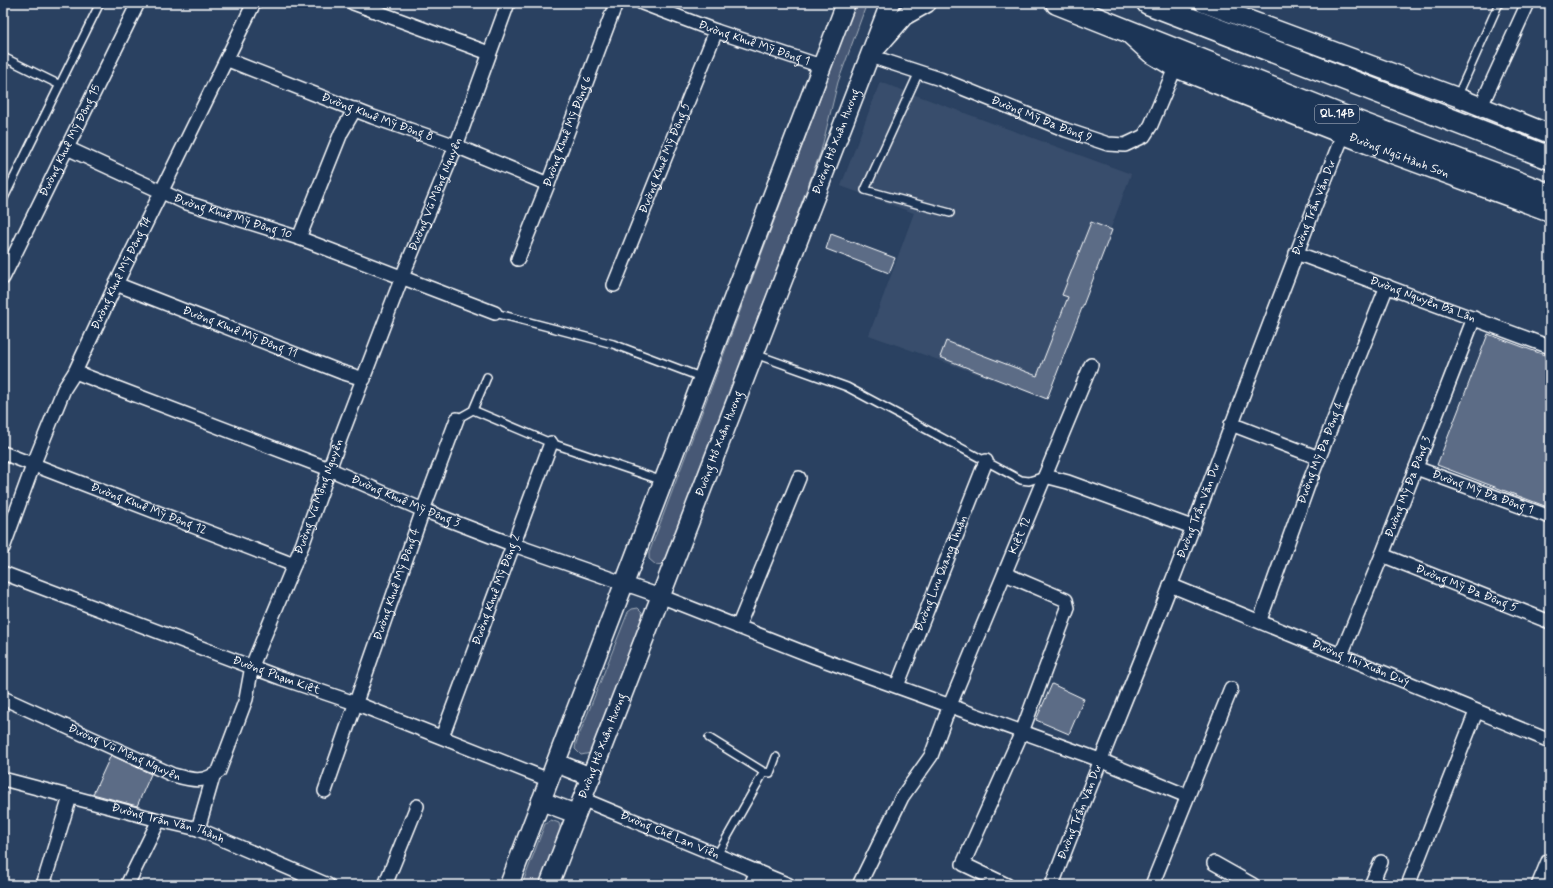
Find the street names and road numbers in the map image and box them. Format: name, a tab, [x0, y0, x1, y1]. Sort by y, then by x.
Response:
street label: Đường Khuê Mỹ Đông 1	[696, 17, 812, 70]
street label: Đường Khuê Mỹ Đông 6	[540, 74, 596, 189]
street label: Đường Khuê Mỹ Đông 15	[36, 82, 105, 199]
street label: Đường Hồ Xuân Hương	[809, 86, 865, 197]
street label: Đường Khuê Mỹ Đông 8	[319, 89, 435, 145]
street label: Đường Mỹ Đa Đông 9	[989, 92, 1094, 146]
street label: Đường Khuê Mỹ Đông 5	[636, 100, 695, 216]
road number: QL.14B	[1315, 105, 1359, 123]
street label: Đường Ngũ Hành Sơn	[1346, 130, 1451, 182]
street label: Đường Vũ Mộng Nguyên	[405, 135, 466, 254]
street label: Đường Trần Văn Dư	[1288, 158, 1340, 258]
street label: Đường Khuê Mỹ Đông 10	[171, 190, 294, 243]
street label: Đường Khuê Mỹ Đông 14	[88, 214, 156, 332]
street label: Đường Nguyễn Bá Lân	[1367, 273, 1478, 327]
street label: Đường Khuê Mỹ Đông 11	[180, 303, 300, 362]
street label: Đường Hồ Xuân Hương	[692, 388, 748, 499]
street label: Đường Mỹ Đa Đông 4	[1294, 399, 1348, 506]
street label: Đường Mỹ Đa Đông 3	[1382, 434, 1435, 540]
street label: Đường Vũ Mộng Nguyên	[291, 437, 347, 557]
street label: Đường Trần Văn Dư	[1174, 461, 1225, 561]
street label: Đường Mỹ Đa Đông 1	[1430, 467, 1536, 518]
street label: Đường Khuê Mỹ Đông 3	[348, 472, 463, 532]
street label: Đường Khuê Mỹ Đông 12	[88, 479, 209, 539]
street label: Đường Lưu Quang Thuận	[911, 513, 972, 634]
street label: Kiệt 12	[1005, 514, 1035, 557]
street label: Đường Khuê Mỹ Đông 4	[370, 526, 424, 643]
street label: Đường Khuê Mỹ Đông 2	[469, 532, 524, 648]
street label: Đường Mỹ Đa Đông 5	[1413, 561, 1520, 616]
street label: Đường Thị Xuân Quý	[1309, 636, 1412, 690]
street label: Đường Phạm Kiệt	[230, 652, 322, 699]
street label: Đường Hồ Xuân Hương	[575, 690, 631, 801]
street label: Đường Vũ Mộng Nguyên	[65, 721, 182, 785]
street label: Đường Trần Văn Dư	[1054, 762, 1106, 862]
street label: Đường Trần Văn Thành	[110, 800, 227, 847]
street label: Đường Chế Lan Viên	[618, 808, 722, 863]

